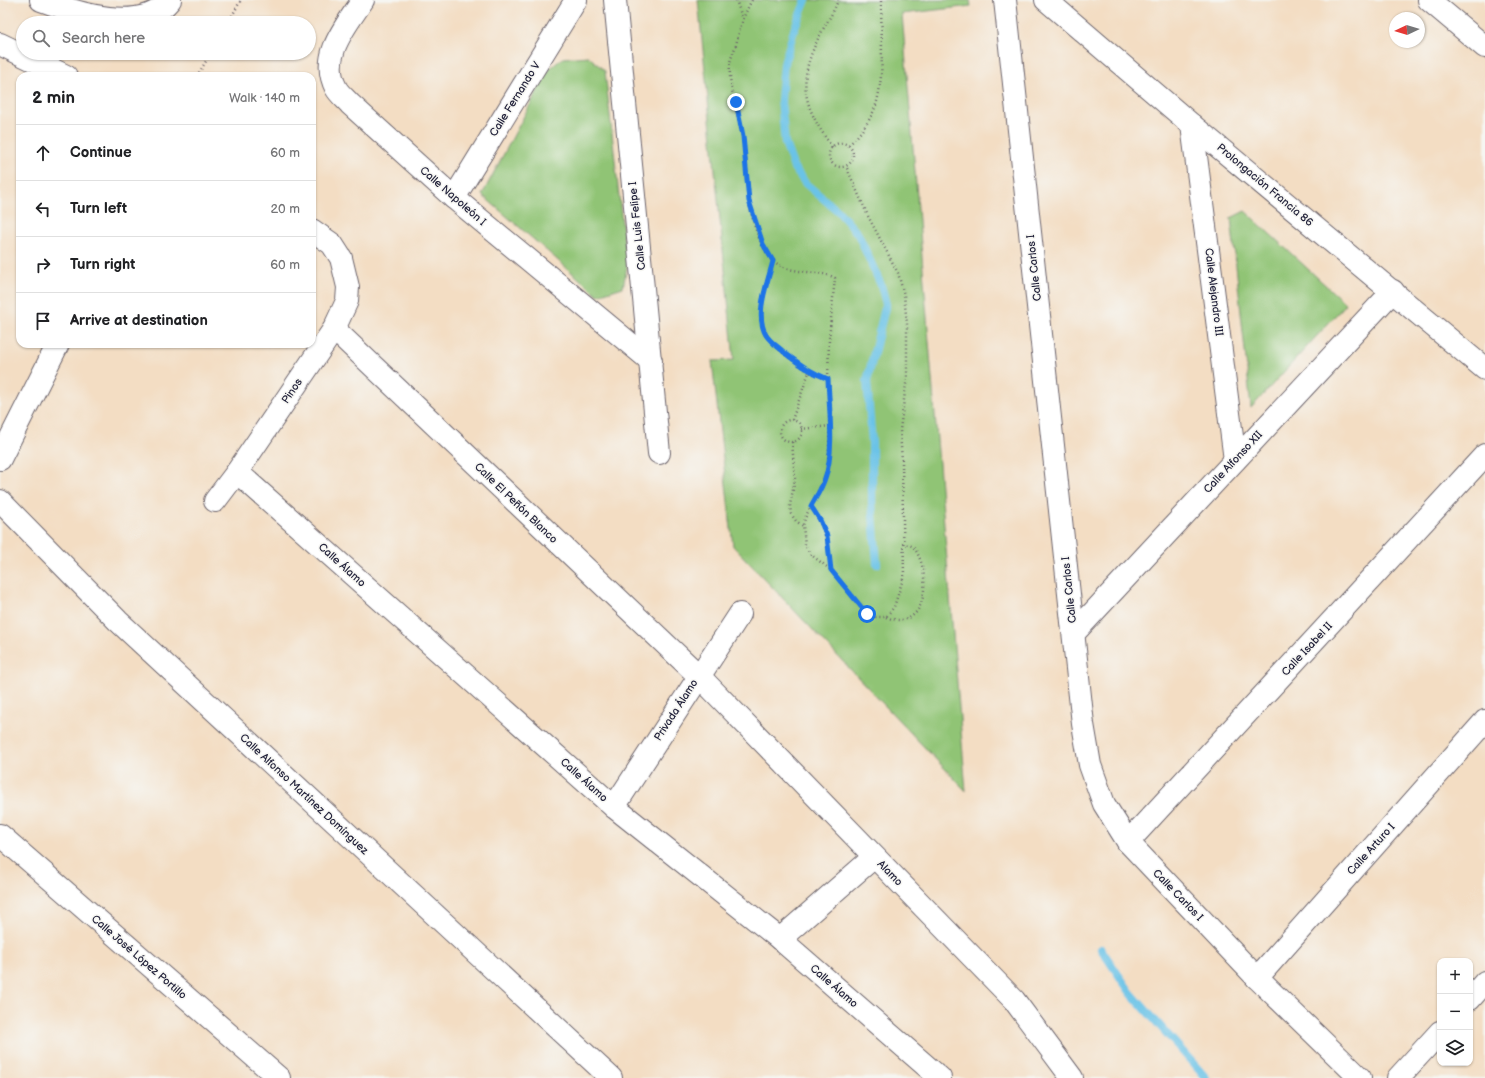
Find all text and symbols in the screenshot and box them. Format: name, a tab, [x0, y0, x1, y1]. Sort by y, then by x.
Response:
north arrow	[1389, 12, 1425, 48]
search box	[16, 16, 316, 60]
icon: search	[30, 27, 52, 49]
text: Search here	[62, 29, 145, 48]
street label: Calle Fernando V	[487, 59, 543, 139]
text: 2 min	[32, 88, 75, 108]
text: Walk · 140 m	[229, 90, 300, 106]
route end	[727, 93, 745, 111]
street label: Prolongación Francia 86	[1214, 141, 1316, 229]
icon: ahead	[32, 142, 54, 164]
text: Continue	[70, 143, 132, 162]
text: 60 m	[270, 145, 300, 161]
street label: Calle Napoleón I	[417, 164, 489, 229]
street label: Calle Luis Felipe I	[626, 181, 648, 271]
icon: left	[32, 198, 54, 220]
text: Turn left	[70, 199, 127, 218]
text: 20 m	[270, 201, 300, 217]
street label: Calle Carlos I	[1024, 234, 1044, 302]
street label: Calle Alejandro III	[1202, 247, 1226, 337]
icon: right	[32, 254, 54, 276]
text: Turn right	[70, 255, 135, 274]
text: 60 m	[270, 257, 300, 273]
icon: arrive	[32, 310, 54, 332]
text: Arrive at destination	[70, 311, 208, 330]
street label: Pinos	[279, 376, 305, 406]
street label: Calle Alfonso XII	[1201, 428, 1265, 496]
street label: Calle El Peñón Blanco	[472, 460, 560, 546]
street label: Calle Álamo	[316, 540, 369, 590]
street label: Calle Carlos I	[1059, 556, 1079, 624]
route start	[858, 605, 876, 623]
street label: Calle Isabel II	[1279, 619, 1335, 678]
street label: Privada Álamo	[650, 676, 701, 743]
street label: Calle Alfonso Martínez Domínguez	[237, 731, 371, 857]
street label: Calle Álamo	[558, 755, 611, 805]
street label: Calle Arturo I	[1344, 820, 1398, 878]
street label: Alamo	[875, 857, 905, 889]
street label: Calle Carlos I	[1150, 866, 1206, 924]
street label: Calle José López Portillo	[89, 912, 189, 1002]
map controls	[1437, 958, 1473, 1066]
button: +	[1437, 958, 1473, 994]
street label: Calle Álamo	[807, 961, 861, 1010]
button: −	[1437, 994, 1473, 1030]
button: layers	[1437, 1030, 1473, 1066]

